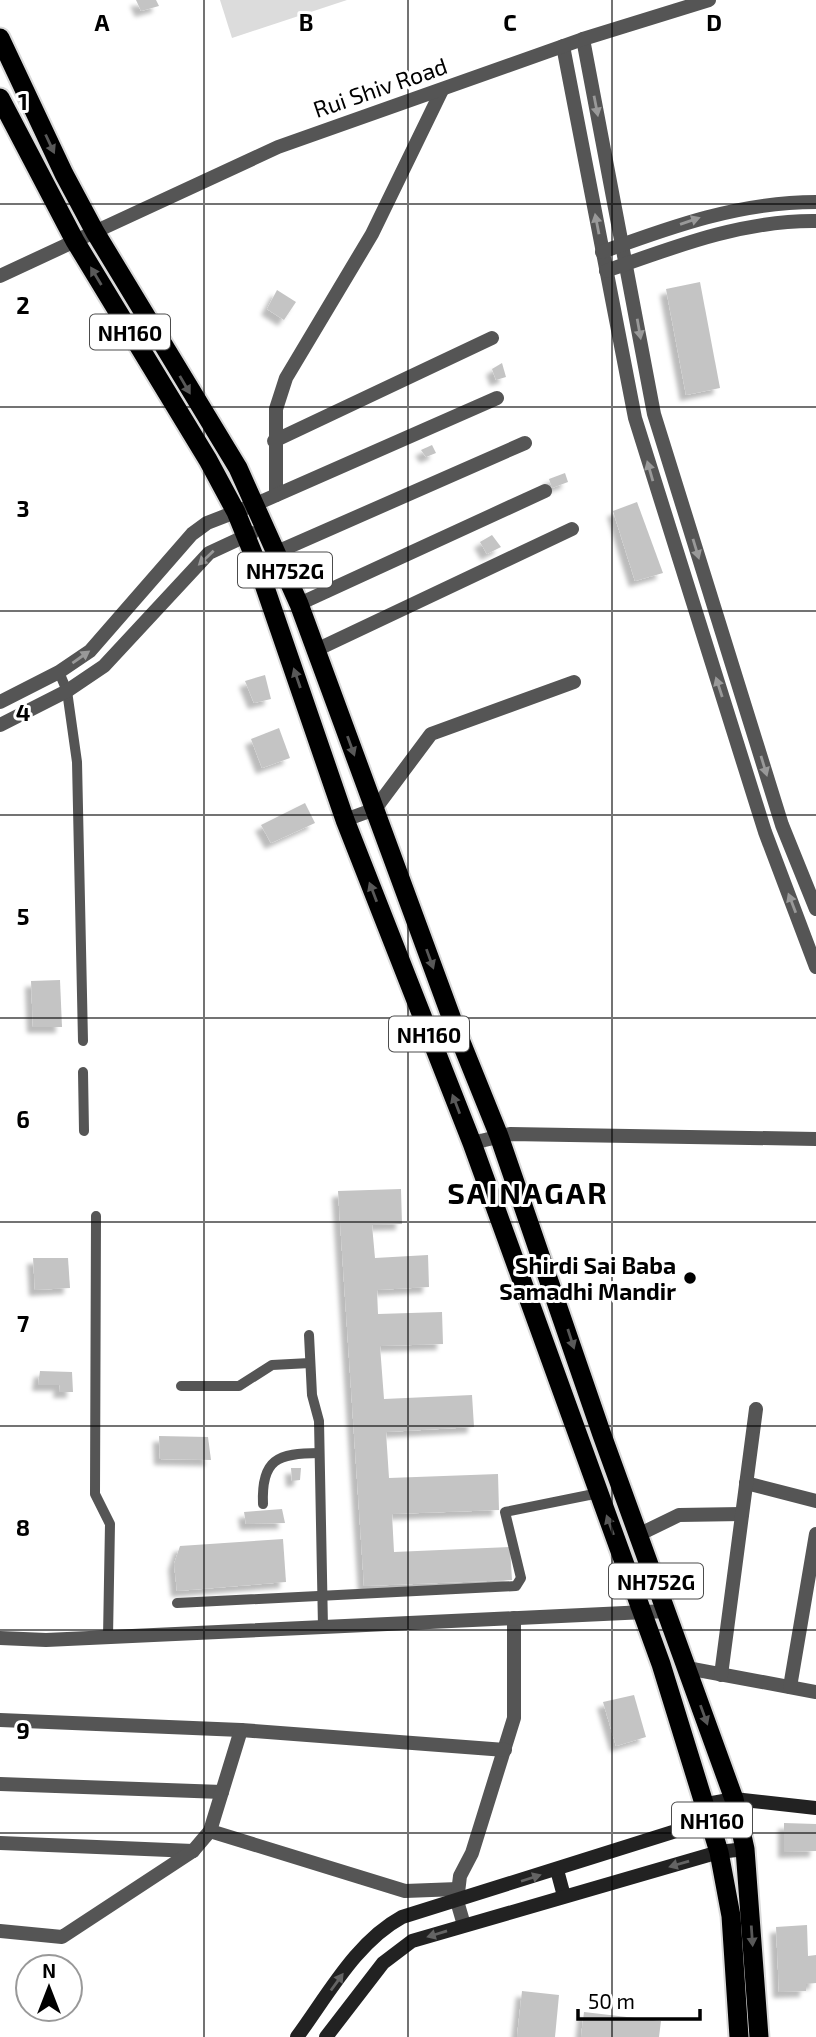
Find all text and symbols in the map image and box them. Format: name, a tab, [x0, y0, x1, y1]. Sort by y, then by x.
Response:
text: A	[94, 8, 110, 36]
text: B	[299, 8, 313, 36]
text: C	[503, 8, 517, 36]
text: D	[706, 8, 722, 36]
street label: Rui Shiv Road	[309, 51, 451, 123]
text: 1	[18, 87, 28, 115]
one-way arrow	[591, 95, 602, 117]
one-way arrow	[44, 134, 55, 154]
one-way arrow	[591, 213, 602, 235]
one-way arrow	[680, 216, 701, 226]
one-way arrow	[90, 267, 102, 286]
text: 2	[16, 291, 30, 319]
road number: NH160	[90, 314, 170, 350]
one-way arrow	[634, 318, 645, 340]
one-way arrow	[179, 375, 191, 394]
one-way arrow	[644, 460, 654, 481]
text: 3	[16, 494, 30, 522]
one-way arrow	[691, 539, 701, 560]
one-way arrow	[197, 550, 215, 566]
road number: NH752G	[238, 552, 332, 588]
one-way arrow	[72, 650, 90, 664]
one-way arrow	[291, 667, 302, 688]
one-way arrow	[713, 677, 724, 698]
text: 4	[16, 698, 30, 726]
one-way arrow	[346, 735, 357, 756]
one-way arrow	[759, 756, 770, 777]
one-way arrow	[368, 881, 379, 902]
one-way arrow	[787, 892, 798, 913]
text: 5	[17, 902, 29, 930]
one-way arrow	[424, 949, 435, 970]
road number: NH160	[389, 1016, 469, 1052]
one-way arrow	[451, 1093, 462, 1114]
text: 6	[16, 1105, 30, 1133]
district label: SAINAGAR	[447, 1174, 609, 1210]
place label: Shirdi Sai Baba Samadhi Mandir	[499, 1251, 676, 1305]
marker: Shirdi Sai Baba Samadhi Mandir	[682, 1270, 698, 1286]
text: 7	[17, 1309, 29, 1337]
one-way arrow	[566, 1329, 577, 1350]
text: 8	[16, 1513, 30, 1541]
one-way arrow	[604, 1514, 615, 1535]
road number: NH752G	[609, 1564, 703, 1598]
one-way arrow	[699, 1705, 710, 1726]
text: 9	[16, 1716, 30, 1744]
road number: NH160	[672, 1802, 752, 1838]
one-way arrow	[668, 1859, 689, 1869]
one-way arrow	[520, 1872, 541, 1883]
one-way arrow	[747, 1925, 758, 1947]
one-way arrow	[426, 1929, 447, 1939]
north arrow	[14, 1953, 84, 2023]
text: N	[42, 1959, 56, 1982]
one-way arrow	[330, 1973, 344, 1991]
scale bar	[578, 1978, 700, 2022]
text: 50 m	[588, 1988, 635, 2013]

